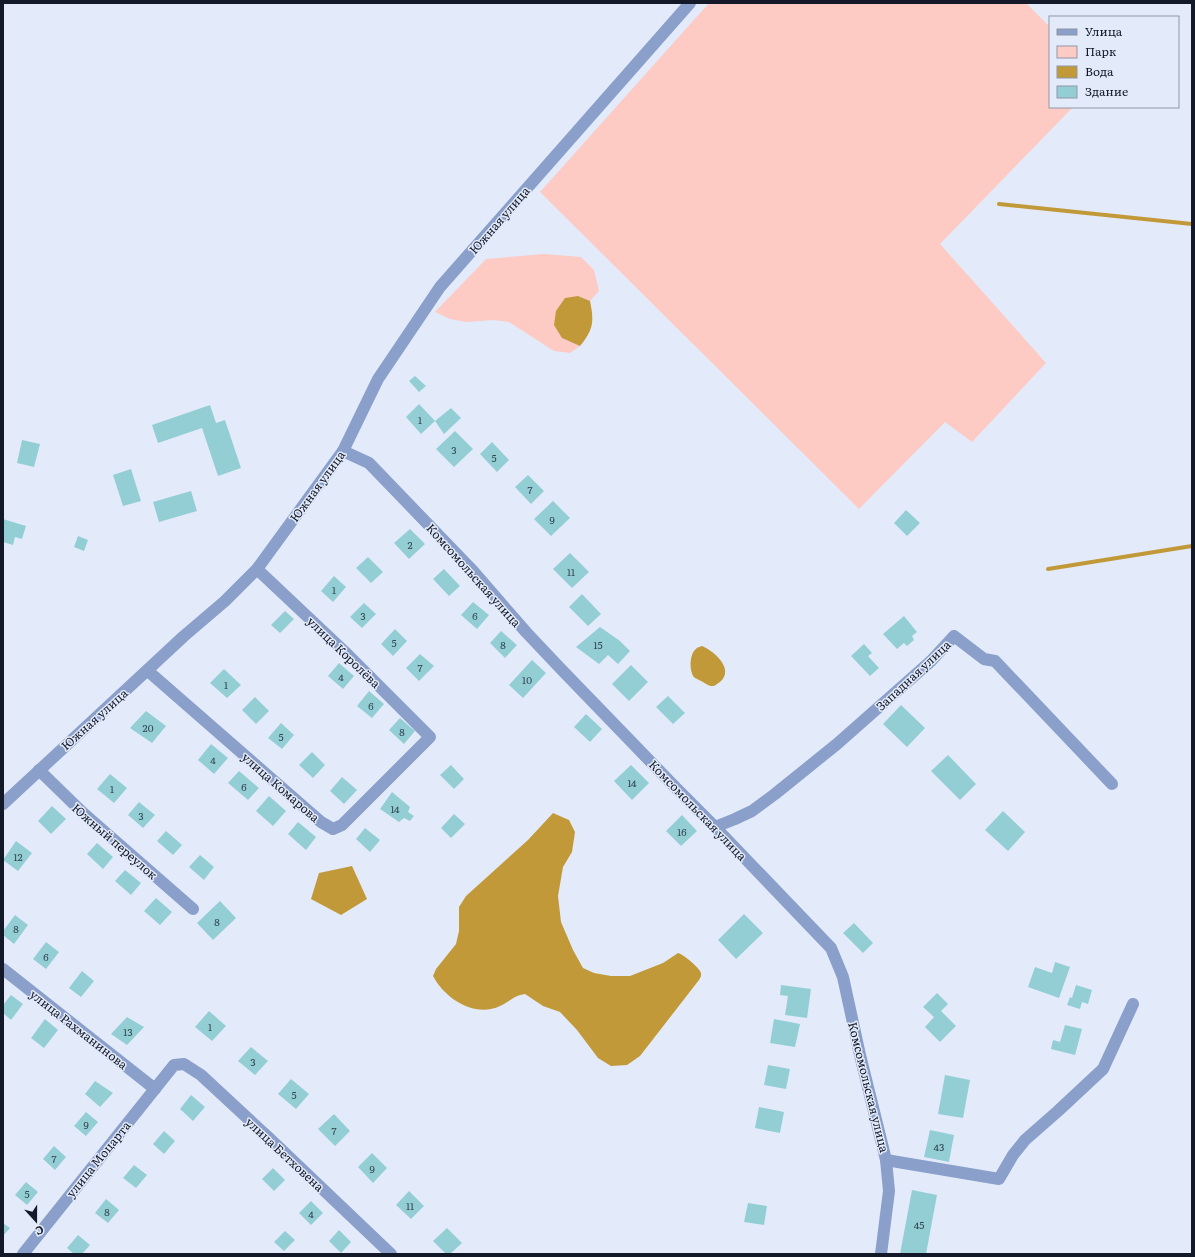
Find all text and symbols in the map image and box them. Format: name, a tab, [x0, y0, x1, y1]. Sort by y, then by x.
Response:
legend	[1049, 16, 1179, 108]
text: Улица	[1085, 22, 1123, 40]
text: Парк	[1085, 42, 1116, 60]
text: Вода	[1085, 62, 1114, 80]
text: Здание	[1085, 82, 1128, 100]
street label: Южная улица	[465, 182, 534, 258]
house number: 1	[418, 412, 422, 427]
house number: 3	[451, 442, 457, 457]
street label: Южная улица	[285, 446, 349, 525]
house number: 5	[491, 450, 497, 465]
house number: 7	[527, 482, 533, 497]
house number: 9	[549, 512, 555, 527]
street label: Комсомольская улица	[422, 519, 526, 631]
house number: 2	[407, 537, 413, 552]
house number: 11	[567, 564, 575, 579]
house number: 1	[332, 582, 336, 597]
house number: 3	[360, 608, 366, 623]
house number: 6	[472, 608, 478, 623]
street label: улица Королёва	[303, 612, 385, 692]
house number: 5	[391, 635, 397, 650]
street label: Западная улица	[872, 635, 955, 714]
house number: 8	[500, 637, 506, 652]
house number: 15	[593, 637, 603, 652]
house number: 7	[417, 660, 423, 675]
house number: 4	[338, 669, 344, 684]
house number: 10	[522, 672, 532, 687]
house number: 1	[224, 677, 228, 692]
street label: Южная улица	[57, 684, 132, 754]
house number: 6	[368, 698, 374, 713]
house number: 20	[143, 720, 154, 735]
house number: 8	[399, 724, 405, 739]
house number: 5	[278, 729, 284, 744]
street label: улица Комарова	[238, 748, 324, 826]
house number: 4	[210, 752, 216, 767]
street label: Комсомольская улица	[645, 756, 751, 865]
house number: 14	[627, 775, 637, 790]
house number: 6	[241, 779, 247, 794]
house number: 1	[110, 781, 114, 796]
street label: Южный переулок	[68, 799, 162, 883]
house number: 14	[390, 801, 400, 816]
house number: 3	[138, 808, 144, 823]
house number: 16	[677, 824, 687, 839]
house number: 12	[13, 849, 23, 864]
house number: 8	[214, 914, 220, 929]
house number: 8	[13, 921, 19, 936]
house number: 6	[43, 949, 49, 964]
street label: улица Рахманинова	[26, 985, 132, 1073]
house number: 1	[208, 1019, 212, 1034]
street label: Комсомольская улица	[844, 1020, 894, 1155]
house number: 13	[123, 1024, 133, 1039]
house number: 3	[250, 1054, 256, 1069]
house number: 5	[291, 1087, 297, 1102]
street label: улица Бетховена	[242, 1113, 329, 1196]
street label: улица Моцарта	[61, 1116, 135, 1201]
house number: 9	[83, 1117, 89, 1132]
house number: 7	[331, 1123, 337, 1138]
house number: 43	[934, 1139, 944, 1154]
house number: 7	[51, 1151, 57, 1166]
house number: 9	[369, 1161, 375, 1176]
house number: 5	[24, 1186, 30, 1201]
house number: 11	[406, 1198, 414, 1213]
north arrow	[16, 1201, 56, 1241]
house number: 8	[104, 1204, 110, 1219]
house number: 4	[308, 1206, 314, 1221]
house number: 45	[914, 1217, 924, 1232]
text: С	[33, 1222, 46, 1240]

